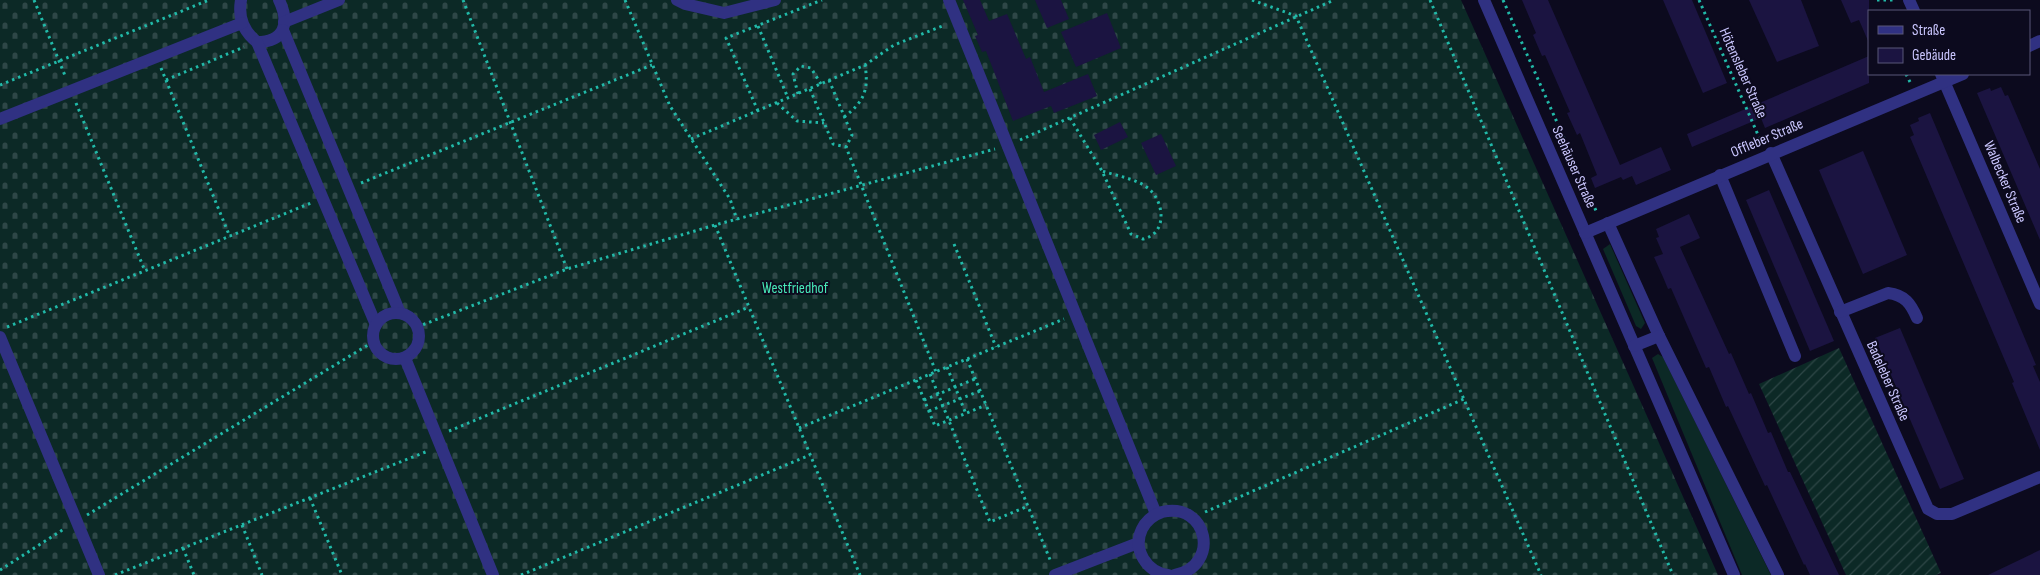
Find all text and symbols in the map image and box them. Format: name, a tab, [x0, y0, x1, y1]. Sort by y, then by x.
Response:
legend	[1868, 10, 2030, 75]
text: Straße	[1912, 21, 1945, 40]
street label: Hötensleber Straße	[1715, 25, 1771, 121]
text: Gebäude	[1912, 46, 1956, 65]
street label: Offleber Straße	[1728, 114, 1806, 162]
street label: Seehäuser Straße	[1547, 123, 1601, 211]
street label: Walbecker Straße	[1979, 138, 2031, 226]
park label: Westfriedhof	[762, 279, 829, 298]
street label: Badeleber Straße	[1862, 338, 1914, 424]

